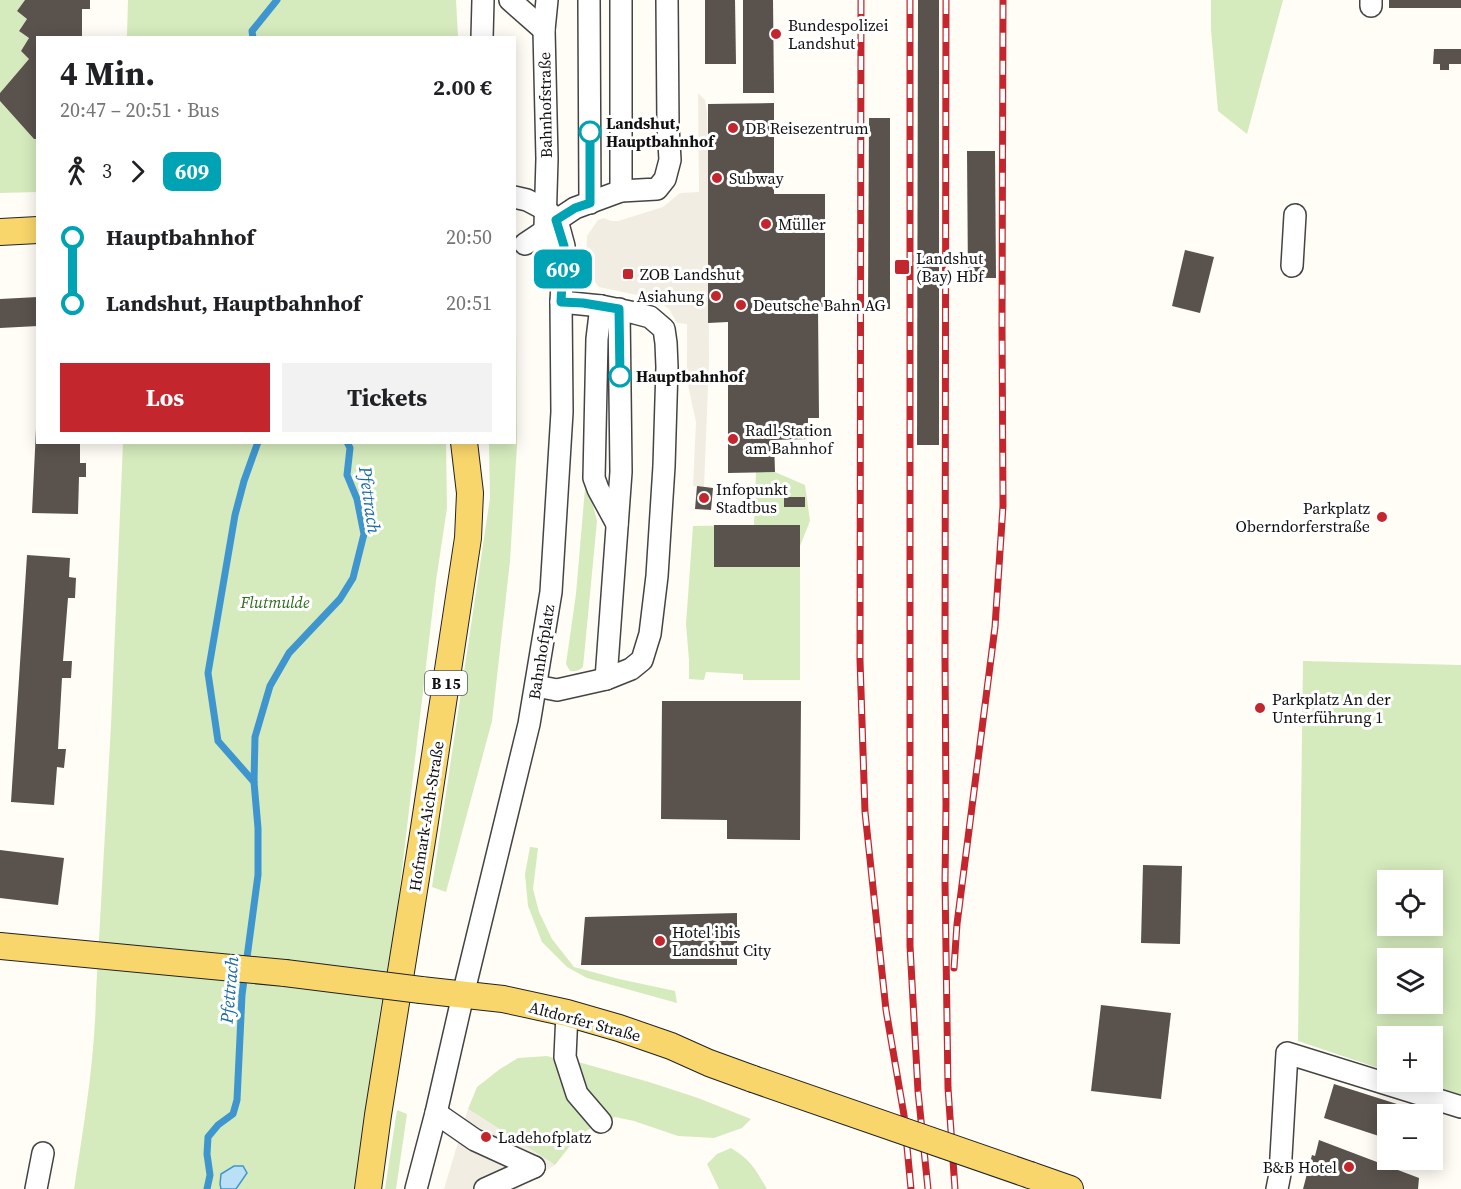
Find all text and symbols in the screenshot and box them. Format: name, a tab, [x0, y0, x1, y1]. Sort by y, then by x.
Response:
place label: Bundespolizei Landshut	[788, 14, 889, 54]
marker: Bundespolizei Landshut	[769, 27, 783, 41]
text: 4 Min.	[60, 51, 155, 96]
street label: Bahnhofstraße	[533, 52, 557, 158]
text: 2.00 €	[433, 72, 492, 102]
text: 20:47 – 20:51 · Bus	[60, 96, 219, 124]
place label: Landshut, Hauptbahnhof	[606, 112, 716, 152]
place label: DB Reisezentrum	[745, 117, 869, 139]
marker: Landshut, Hauptbahnhof	[579, 121, 601, 143]
marker: DB Reisezentrum	[726, 121, 740, 135]
icon: walk	[60, 155, 93, 188]
icon: forward	[121, 155, 154, 188]
text: 3	[102, 157, 112, 185]
text: 609	[175, 157, 209, 186]
place label: Subway	[729, 167, 785, 189]
marker: Subway	[710, 171, 724, 185]
place label: Müller	[778, 213, 826, 235]
marker: Müller	[759, 217, 773, 231]
text: Hauptbahnhof	[106, 222, 254, 252]
text: 20:50	[446, 223, 492, 251]
place label: Landshut (Bay) Hbf	[916, 247, 985, 287]
line badge: 609	[528, 250, 598, 288]
text: 609	[546, 255, 580, 284]
marker: Landshut (Bay) Hbf	[893, 258, 911, 276]
place label: ZOB Landshut	[640, 263, 741, 285]
marker: ZOB Landshut	[621, 267, 635, 281]
place label: Asiahung	[637, 285, 704, 307]
text: Landshut, Hauptbahnhof	[106, 288, 361, 318]
text: 20:51	[446, 289, 492, 317]
marker: Asiahung	[709, 289, 723, 303]
place label: Deutsche Bahn AG	[753, 294, 885, 316]
marker: Deutsche Bahn AG	[734, 298, 748, 312]
button: Los	[60, 363, 270, 432]
button: Tickets	[282, 363, 492, 432]
marker: Hauptbahnhof	[609, 365, 631, 387]
place label: Hauptbahnhof	[636, 365, 746, 387]
place label: Radl-Station am Bahnhof	[745, 419, 834, 459]
marker: Radl-Station am Bahnhof	[726, 432, 740, 446]
water label: Pfettrach	[353, 464, 387, 535]
place label: Infopunkt Stadtbus	[716, 478, 789, 518]
marker: Infopunkt Stadtbus	[697, 491, 711, 505]
place label: Parkplatz Oberndorferstraße	[1236, 497, 1370, 537]
marker: Parkplatz Oberndorferstraße	[1375, 510, 1389, 524]
park label: Flutmulde	[240, 591, 310, 613]
street label: Bahnhofplatz	[523, 603, 559, 701]
road number: B 15	[425, 671, 467, 695]
place label: Parkplatz An der Unterführung 1	[1272, 688, 1391, 728]
marker: Parkplatz An der Unterführung 1	[1253, 701, 1267, 715]
street label: Hofmark-Aich-Straße	[403, 739, 449, 893]
map controls	[1377, 870, 1443, 1170]
button: locate	[1377, 870, 1443, 936]
place label: Hotel ibis Landshut City	[672, 921, 772, 961]
marker: Hotel ibis Landshut City	[653, 934, 667, 948]
button: layers	[1377, 948, 1443, 1014]
water label: Pfettrach	[214, 955, 244, 1026]
street label: Altdorfer Straße	[527, 996, 643, 1046]
button: +	[1377, 1026, 1443, 1092]
button: −	[1377, 1104, 1443, 1170]
place label: Ladehofplatz	[498, 1126, 591, 1148]
marker: Ladehofplatz	[479, 1130, 493, 1144]
place label: B&B Hotel	[1263, 1156, 1337, 1178]
marker: B&B Hotel	[1342, 1160, 1356, 1174]

